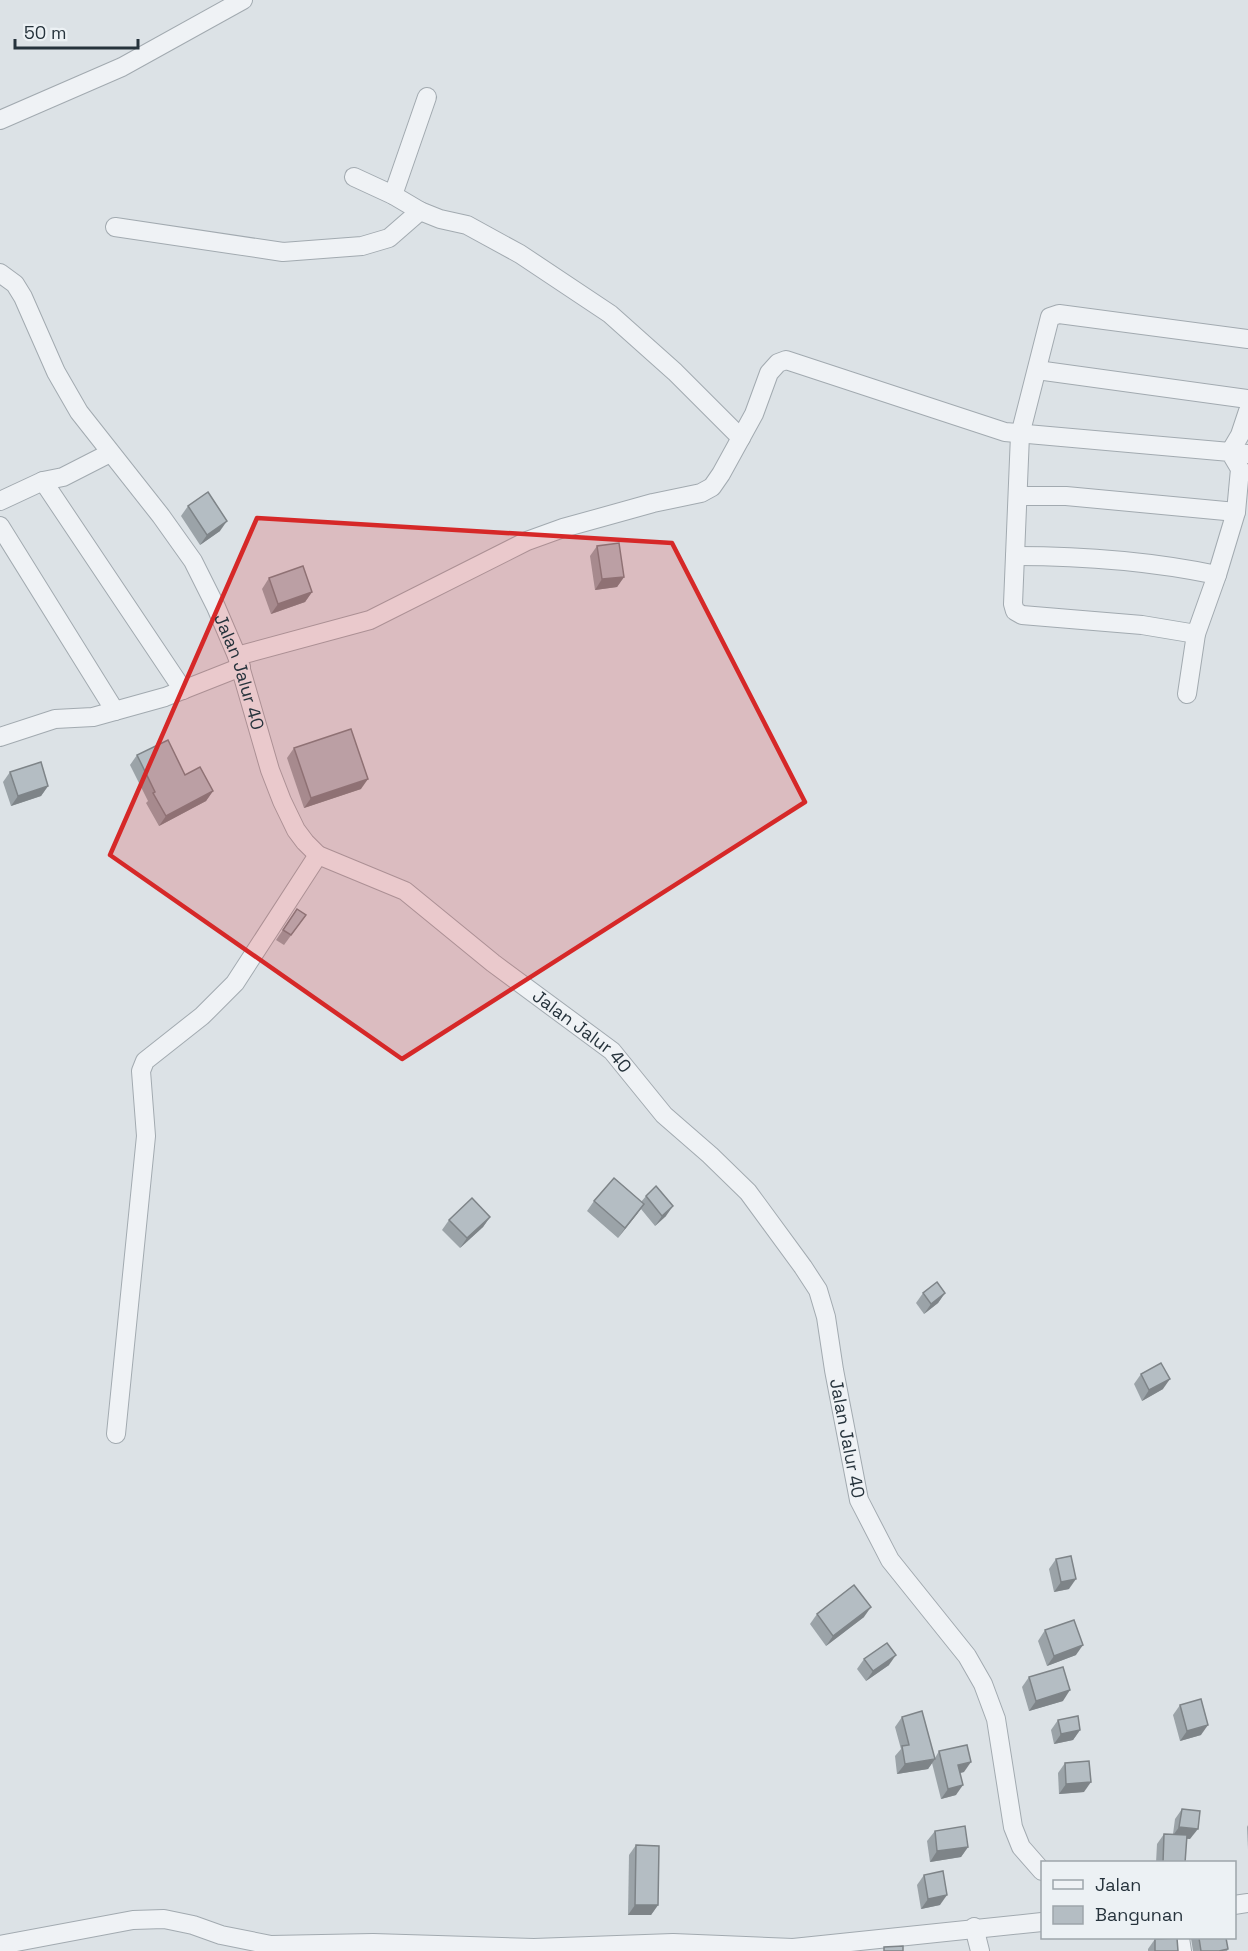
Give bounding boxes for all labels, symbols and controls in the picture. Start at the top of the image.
scale bar [15,12,138,50]
text: 50 m [24,21,66,44]
street label: Jalan Jalur 40 [209,610,270,732]
street label: Jalan Jalur 40 [528,984,637,1077]
street label: Jalan Jalur 40 [825,1377,870,1500]
legend [1041,1861,1236,1939]
text: Jalan [1095,1873,1141,1896]
text: Bangunan [1095,1903,1183,1926]

